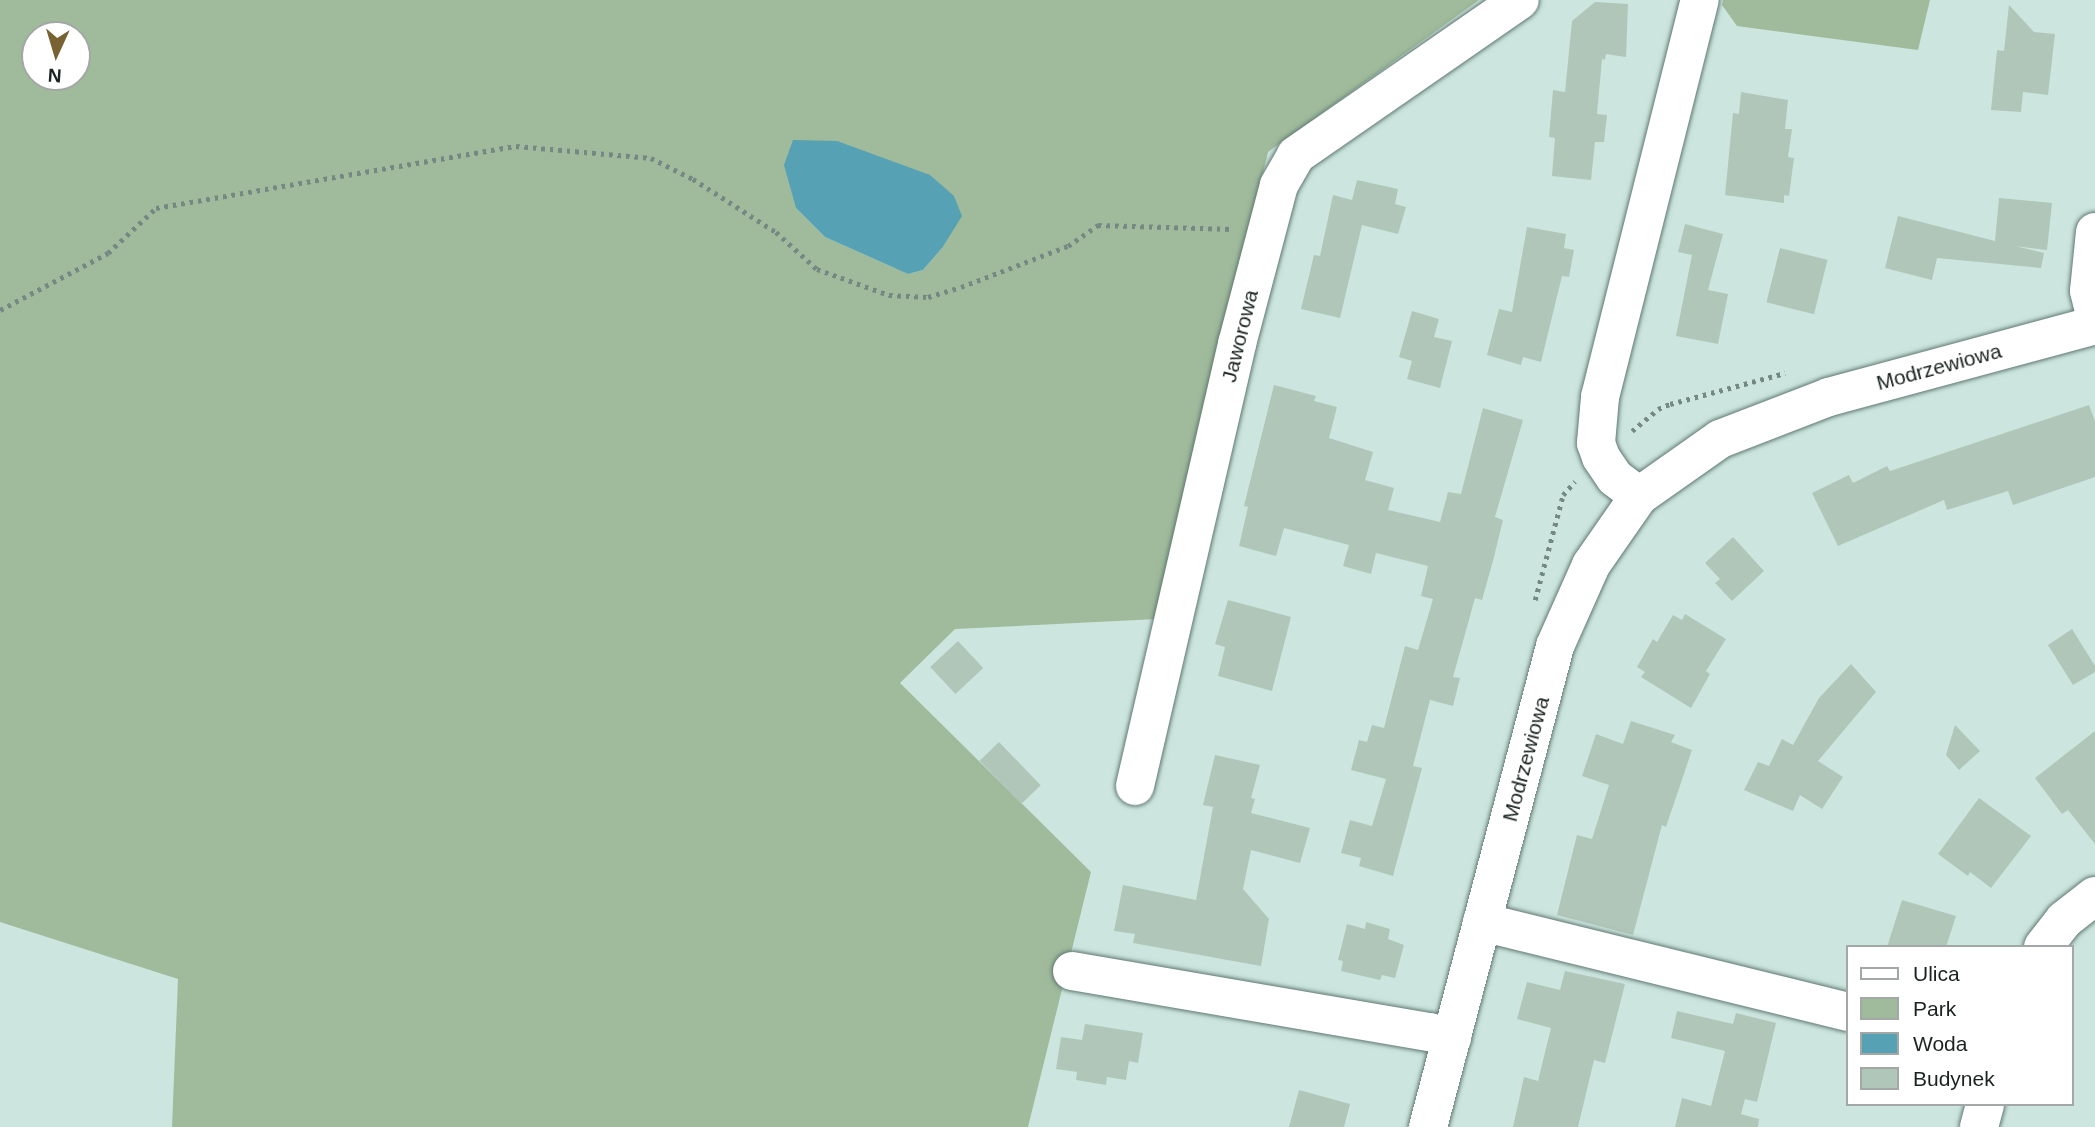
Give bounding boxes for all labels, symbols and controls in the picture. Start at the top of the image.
north arrow [21,21,91,91]
text: N [47,64,62,86]
street label: Jaworowa [1216,287,1264,385]
street label: Modrzewiowa [1874,338,2004,396]
street label: Modrzewiowa [1497,694,1555,824]
legend [1846,945,2074,1106]
text: Ulica [1913,962,1960,985]
text: Park [1913,997,1956,1020]
text: Woda [1913,1032,1967,1055]
text: Budynek [1913,1067,1995,1090]

